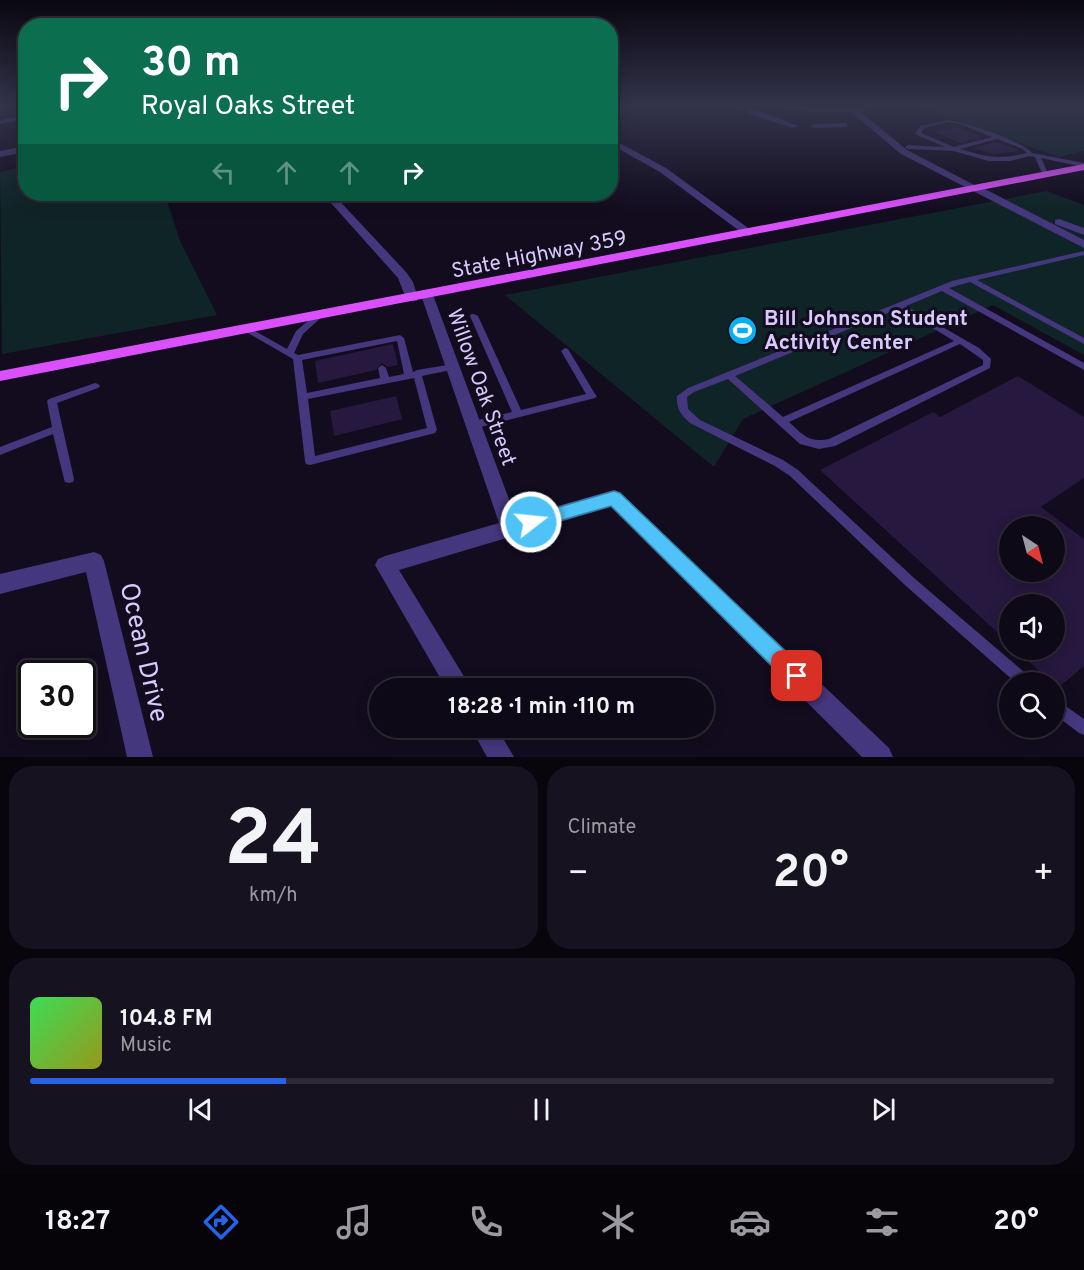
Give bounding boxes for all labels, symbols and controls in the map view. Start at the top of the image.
text: 30 m [141,38,240,91]
icon: right [42,42,120,120]
text: Royal Oaks Street [141,90,355,124]
icon: left [207,156,240,189]
icon: ahead [270,156,303,189]
icon: ahead [333,156,366,189]
icon: right [396,156,429,189]
street label: State Highway 359 [449,225,629,286]
street label: Willow Oak Street [440,305,522,470]
place label: Bill Johnson Student Activity Center [764,306,968,357]
sports icon: Bill Johnson Student Activity Center [727,314,759,346]
position arrow [499,490,563,554]
north arrow [999,516,1065,582]
map controls [999,516,1065,738]
street label: Ocean Drive [110,580,175,726]
button: sound [999,594,1065,660]
pin [771,650,822,701]
icon: arrive [780,659,813,692]
speed limit sign: 30 [18,660,96,738]
button: search [999,672,1065,738]
text: 18:28 · 1 min · 110 m [448,694,635,721]
text: 24 [224,794,322,893]
text: Climate [568,815,636,841]
text: 20° [773,846,849,903]
text: − [568,854,589,896]
text: + [1033,854,1054,896]
text: km/h [249,883,298,909]
text: 104.8 FM [120,1006,213,1033]
text: Music [120,1033,172,1059]
icon: previous [184,1093,217,1126]
icon: pause [525,1093,558,1126]
icon: next [867,1093,900,1126]
icon: directions [200,1201,242,1243]
icon: music [333,1201,375,1243]
icon: phone [465,1201,507,1243]
icon: climate [597,1201,639,1243]
icon: car [729,1201,771,1243]
icon: filters [861,1201,903,1243]
text: 18:27 [45,1205,110,1239]
text: 20° [993,1205,1039,1239]

